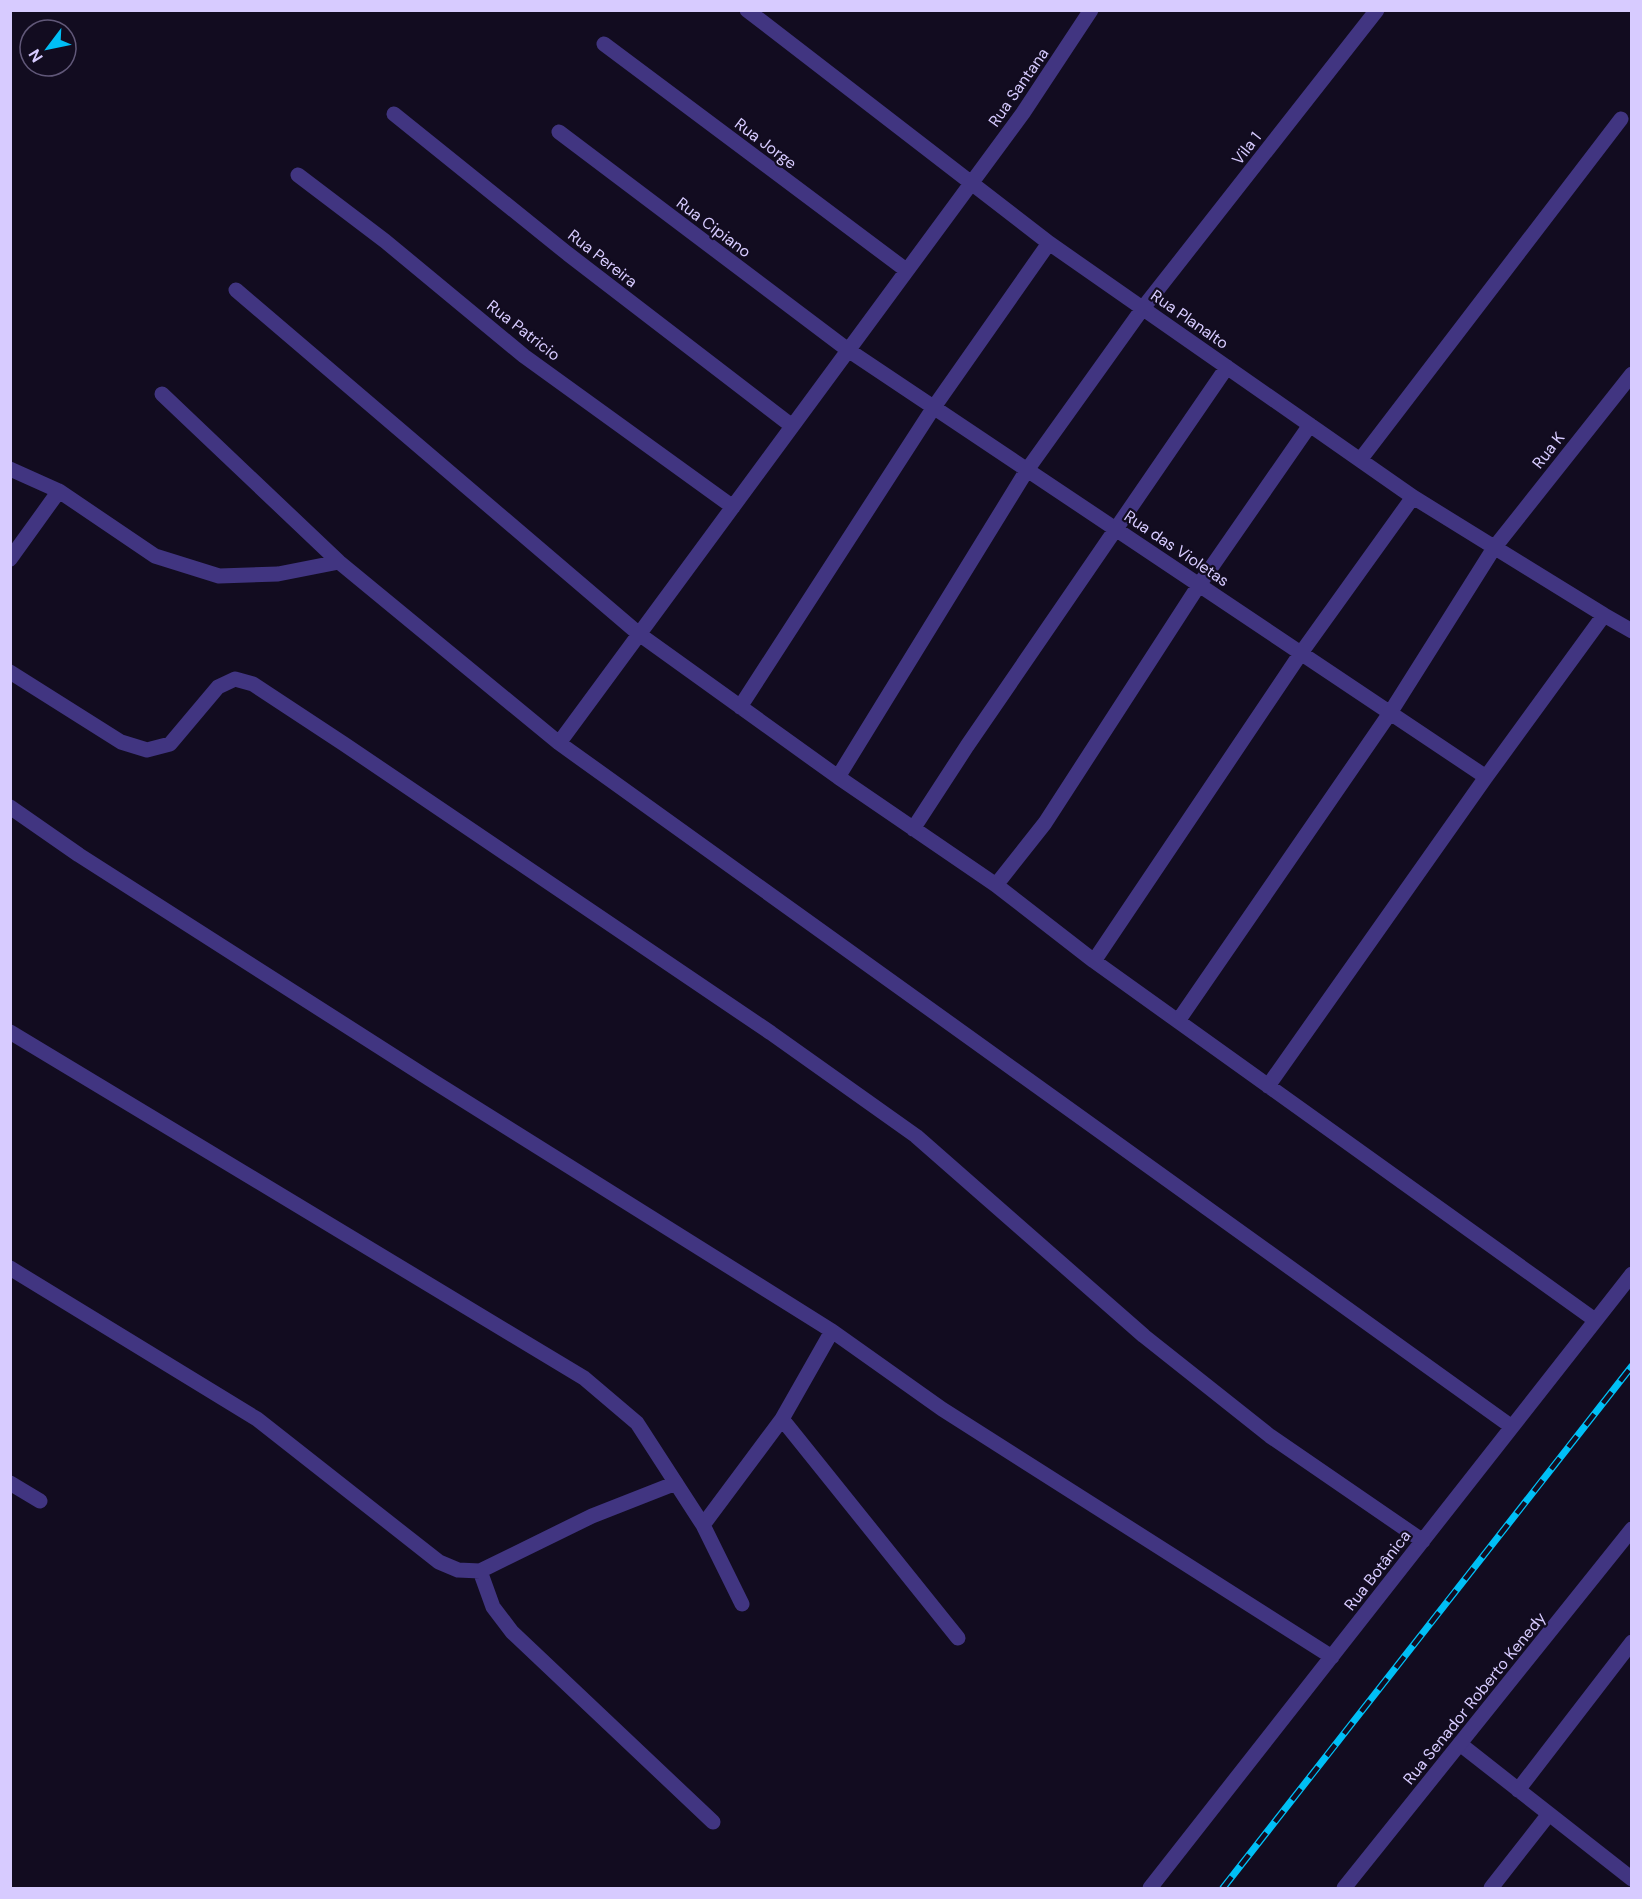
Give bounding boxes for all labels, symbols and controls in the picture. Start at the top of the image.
north arrow [18,18,78,78]
street label: Rua Santana [984,44,1053,131]
text: N [24,45,48,66]
street label: Rua Jorge [730,113,801,174]
street label: Vila 1 [1227,128,1266,169]
street label: Rua Cipiano [672,192,755,262]
street label: Rua Pereira [564,225,642,292]
street label: Rua Planalto [1147,285,1233,354]
street label: Rua Patricio [483,295,565,366]
street label: Rua K [1528,428,1569,473]
street label: Rua das Violetas [1120,506,1233,591]
street label: Rua Botânica [1339,1526,1415,1615]
street label: Rua Senador Roberto Kenedy [1398,1608,1551,1789]

